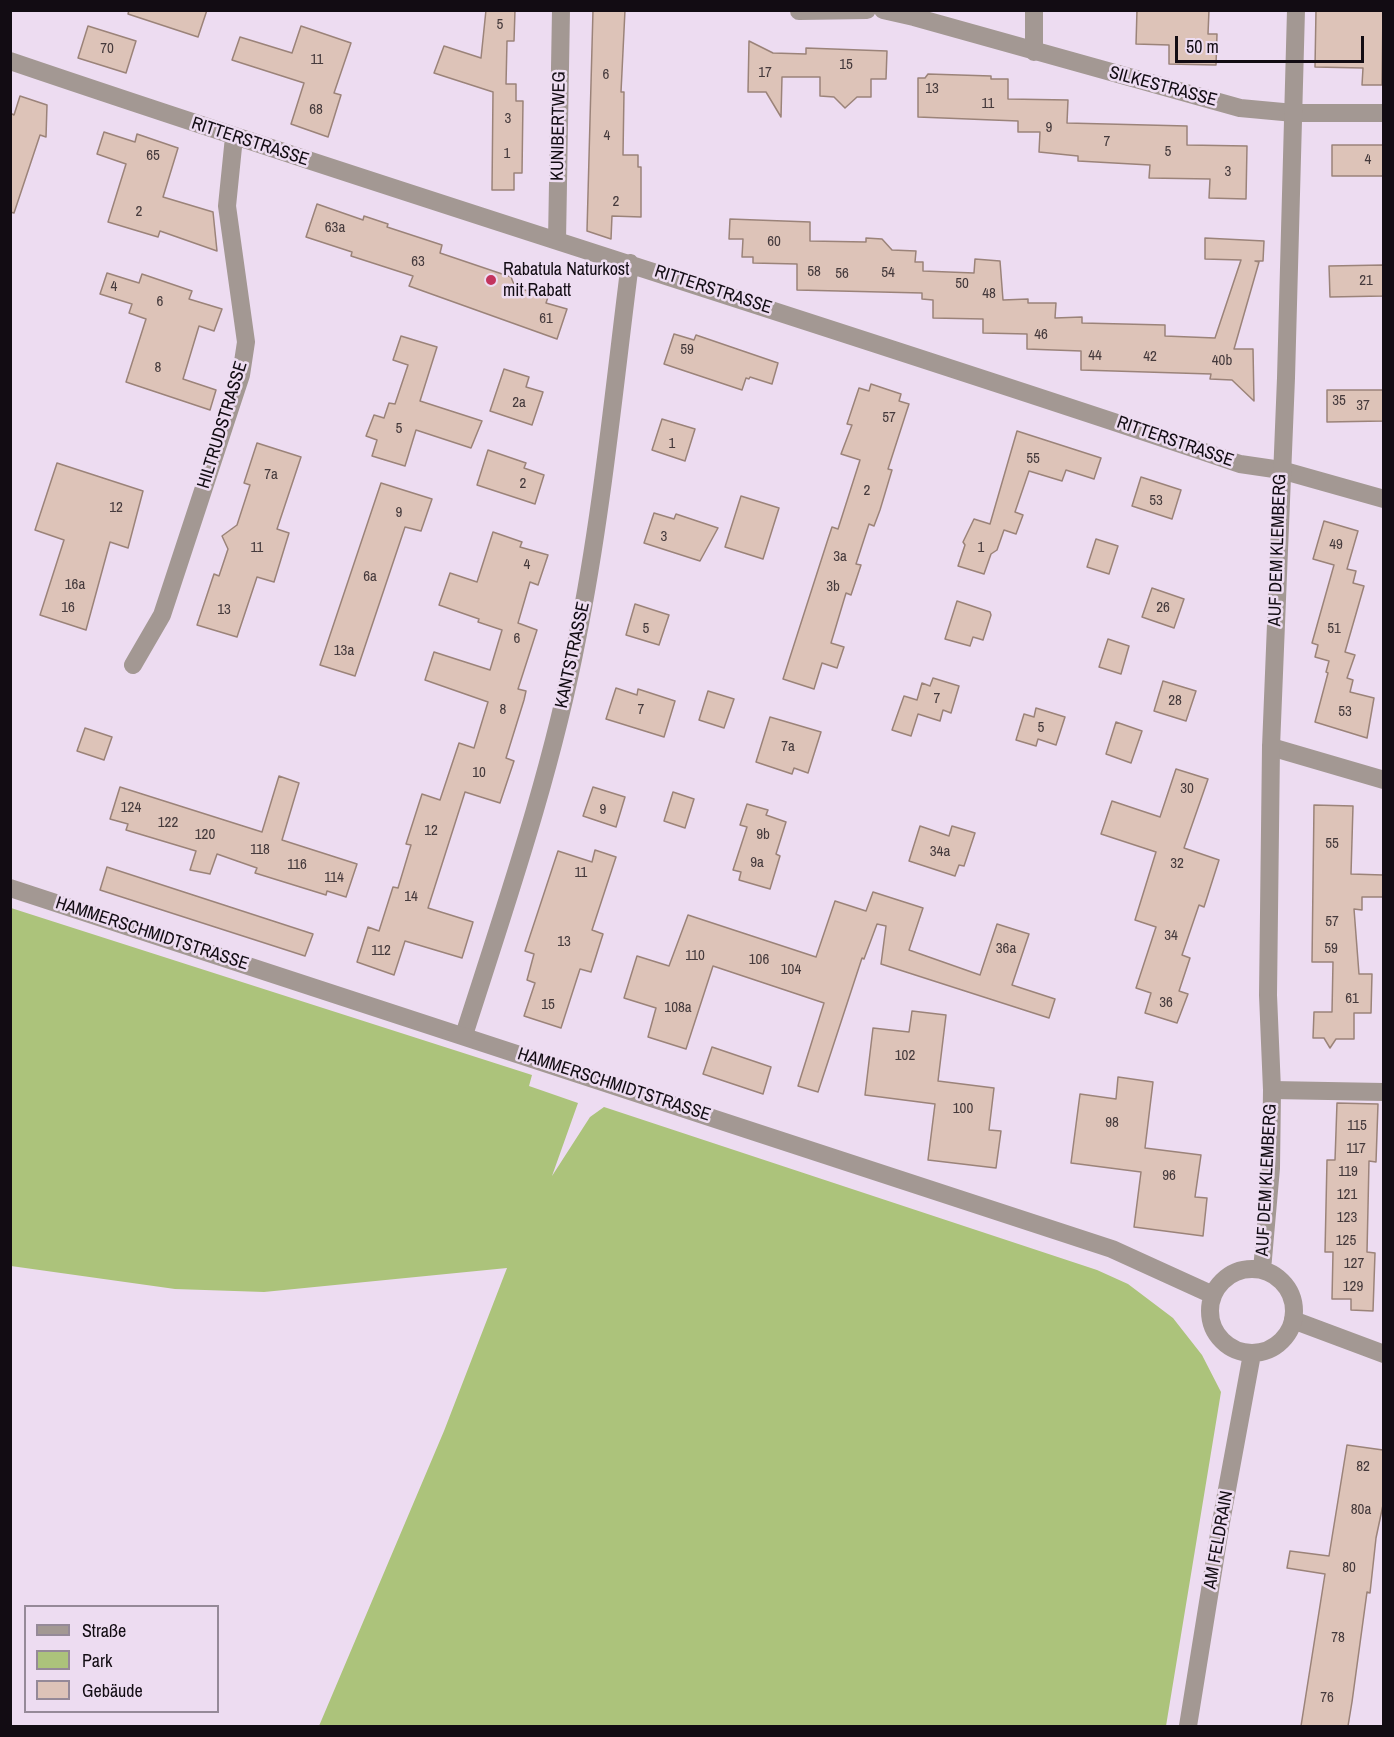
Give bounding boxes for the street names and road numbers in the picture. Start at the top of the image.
street label: SILKESTRASSE [1107,62,1219,112]
street label: KUNIBERTWEG [547,71,571,181]
street label: RITTERSTRASSE [189,113,311,171]
street label: RITTERSTRASSE [652,261,774,319]
street label: HILTRUDSTRASSE [193,359,253,491]
street label: RITTERSTRASSE [1114,412,1236,472]
street label: AUF DEM KLEMBERG [1265,473,1291,627]
street label: KANTSTRASSE [551,600,595,710]
street label: HAMMERSCHMIDTSTRASSE [53,893,251,975]
street label: HAMMERSCHMIDTSTRASSE [515,1044,713,1126]
street label: AUF DEM KLEMBERG [1252,1103,1282,1257]
street label: AM FELDRAIN [1200,1489,1238,1591]

